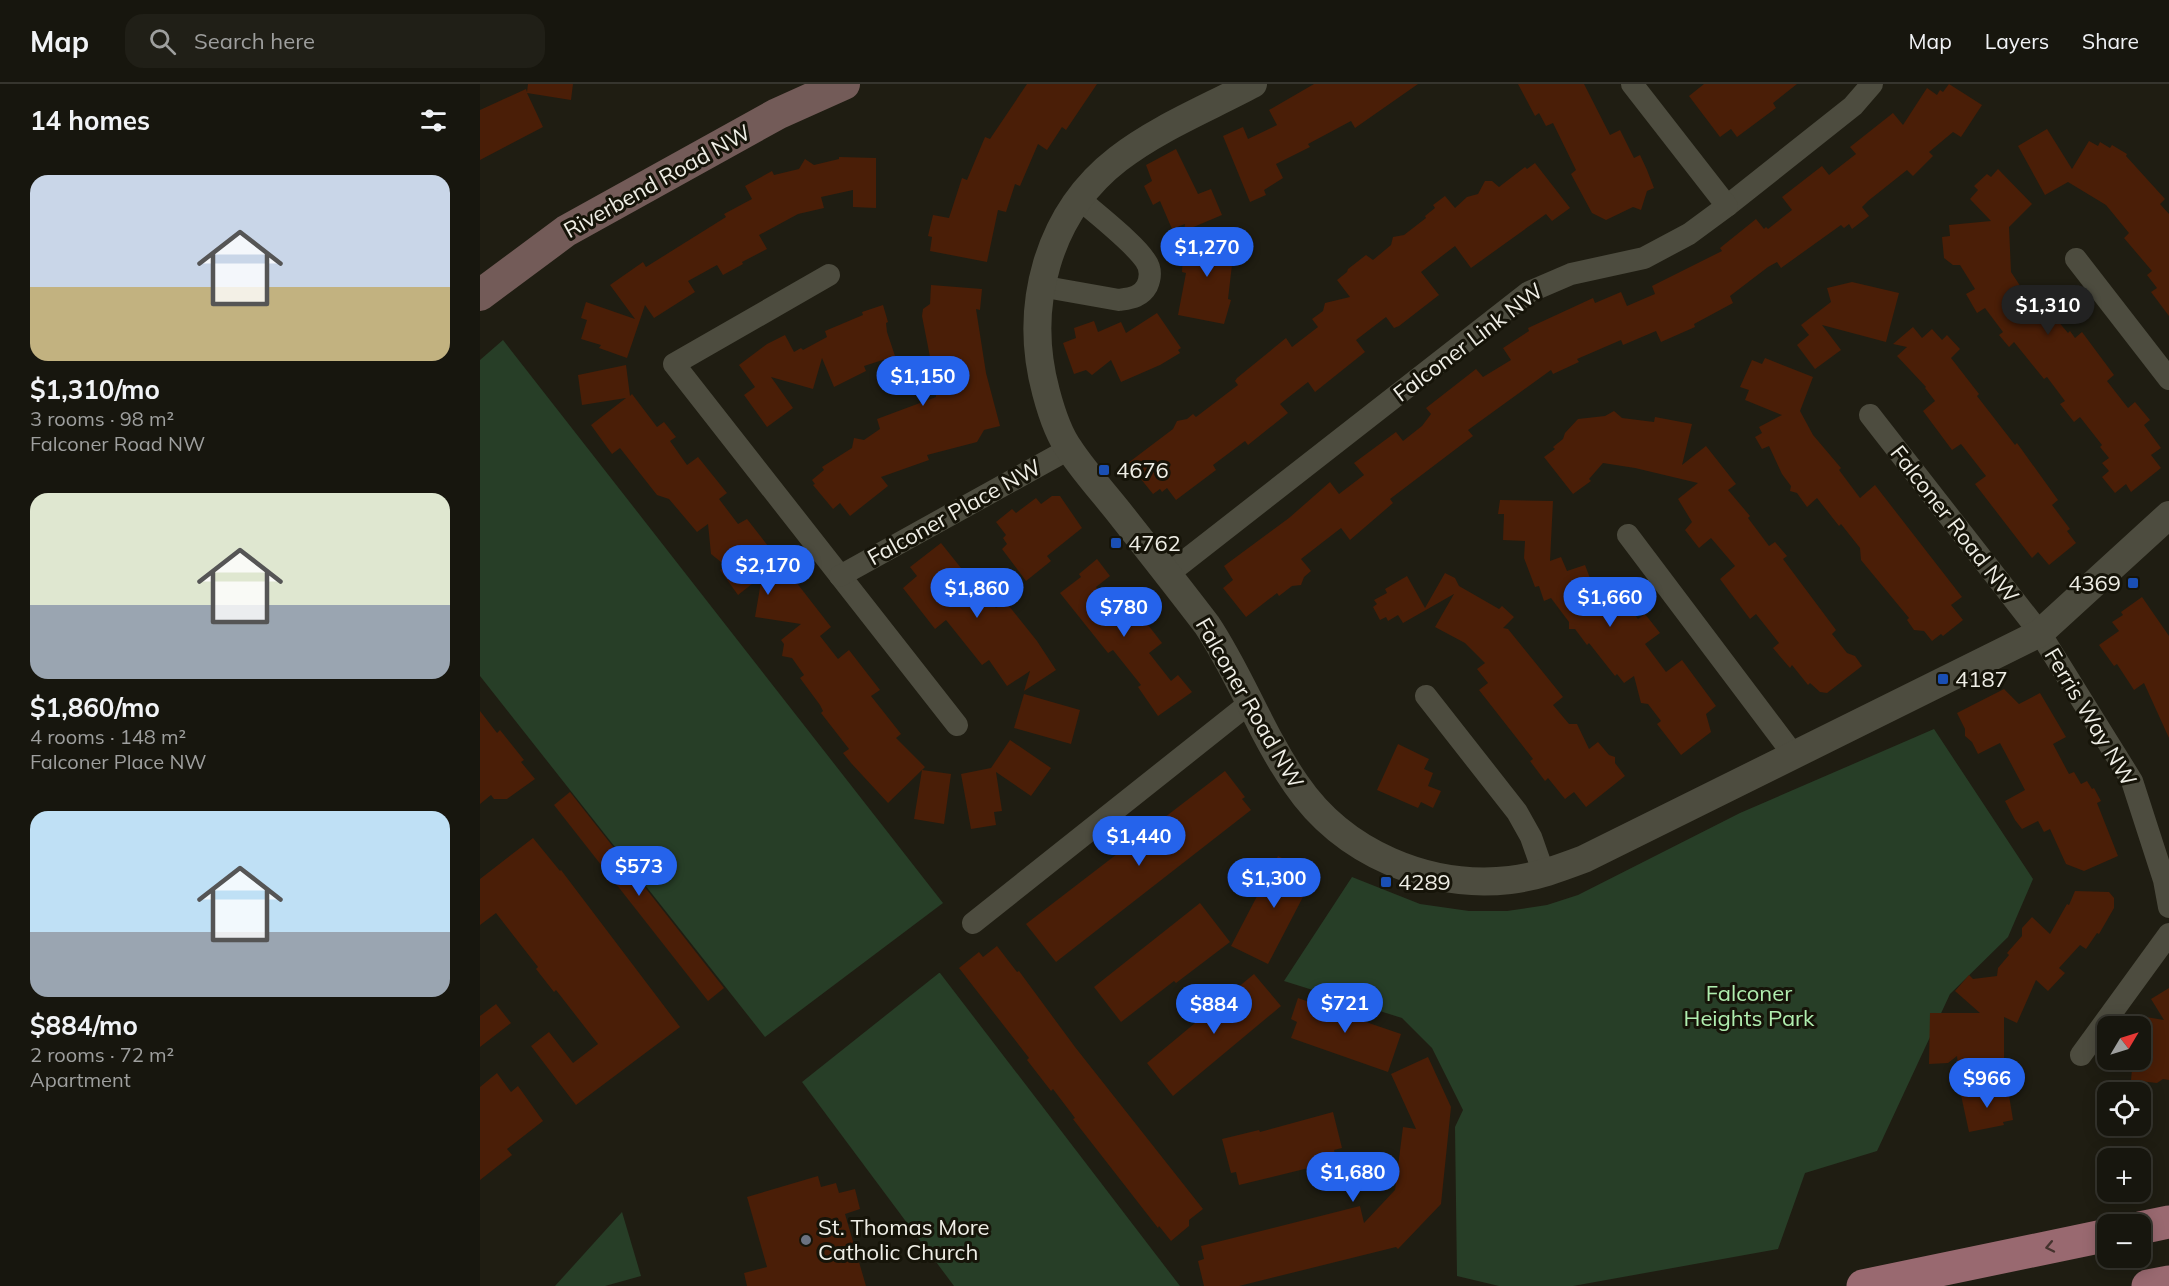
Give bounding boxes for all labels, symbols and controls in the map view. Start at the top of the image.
search box [125,14,545,68]
text: Map [30,24,89,59]
icon: search [146,25,179,58]
text: Search here [194,27,315,55]
text: Map [1909,28,1952,54]
text: Layers [1985,28,2049,54]
text: Share [2082,28,2139,54]
text: 14 homes [30,104,150,137]
icon: filters [417,104,450,137]
street label: Riverbend Road NW [559,118,755,244]
icon: home [186,214,294,322]
pin: $1,270 [1158,227,1256,278]
text: $1,270 [1175,234,1239,259]
street label: Falconer Link NW [1388,277,1548,407]
pin: $1,310 [1999,285,2097,336]
text: $1,310 [2016,292,2080,317]
pin: $1,150 [874,356,972,407]
text: $1,150 [891,363,955,388]
text: $1,310/mo [30,373,160,406]
text: 3 rooms · 98 m² [30,406,174,431]
text: Falconer Road NW [30,431,205,456]
street label: Falconer Road NW [1885,439,2025,609]
street label: Falconer Place NW [862,453,1046,571]
place label: 4676 [1116,456,1169,484]
marker: 4676 [1097,463,1111,477]
place label: 4762 [1128,529,1181,557]
icon: home [186,532,294,640]
marker: 4762 [1109,536,1123,550]
pin: $2,170 [719,545,817,596]
text: $2,170 [736,552,800,577]
pin: $1,860 [928,568,1026,619]
place label: 4369 [2068,569,2121,597]
text: $1,860 [945,575,1009,600]
marker: 4369 [2126,576,2140,590]
pin: $1,660 [1561,577,1659,628]
text: $1,660 [1578,584,1642,609]
pin: $780 [1088,587,1160,638]
text: $780 [1100,594,1148,619]
street label: Falconer Road NW [1190,613,1310,793]
street label: Ferris Way NW [2039,643,2143,791]
place label: 4187 [1955,665,2008,693]
marker: 4187 [1936,672,1950,686]
text: $1,860/mo [30,691,160,724]
text: 4 rooms · 148 m² [30,724,186,749]
text: Falconer Place NW [30,749,207,774]
pin: $1,440 [1090,816,1188,867]
text: $1,440 [1107,823,1171,848]
pin: $573 [603,846,675,897]
icon: home [186,850,294,958]
text: $573 [615,853,663,878]
pin: $1,300 [1225,858,1323,909]
text: $1,300 [1242,865,1306,890]
place label: 4289 [1398,868,1451,896]
marker: 4289 [1379,875,1393,889]
park label: Falconer Heights Park [1684,979,1815,1032]
pin: $721 [1309,983,1381,1034]
pin: $884 [1178,984,1250,1035]
text: $721 [1321,990,1369,1015]
text: $884 [1190,991,1238,1016]
text: $884/mo [30,1009,138,1042]
north arrow [2097,1016,2151,1070]
map controls [2097,1016,2151,1268]
text: 2 rooms · 72 m² [30,1042,174,1067]
pin: $966 [1951,1058,2023,1109]
text: $966 [1963,1065,2011,1090]
text: Apartment [30,1067,131,1092]
button: locate [2097,1082,2151,1136]
button: + [2097,1148,2151,1202]
pin: $1,680 [1304,1152,1402,1203]
text: $1,680 [1321,1159,1385,1184]
place label: St. Thomas More Catholic Church [818,1213,990,1266]
button: − [2097,1214,2151,1268]
marker: St. Thomas More Catholic Church [799,1233,813,1247]
one-way arrow [2046,1240,2056,1253]

